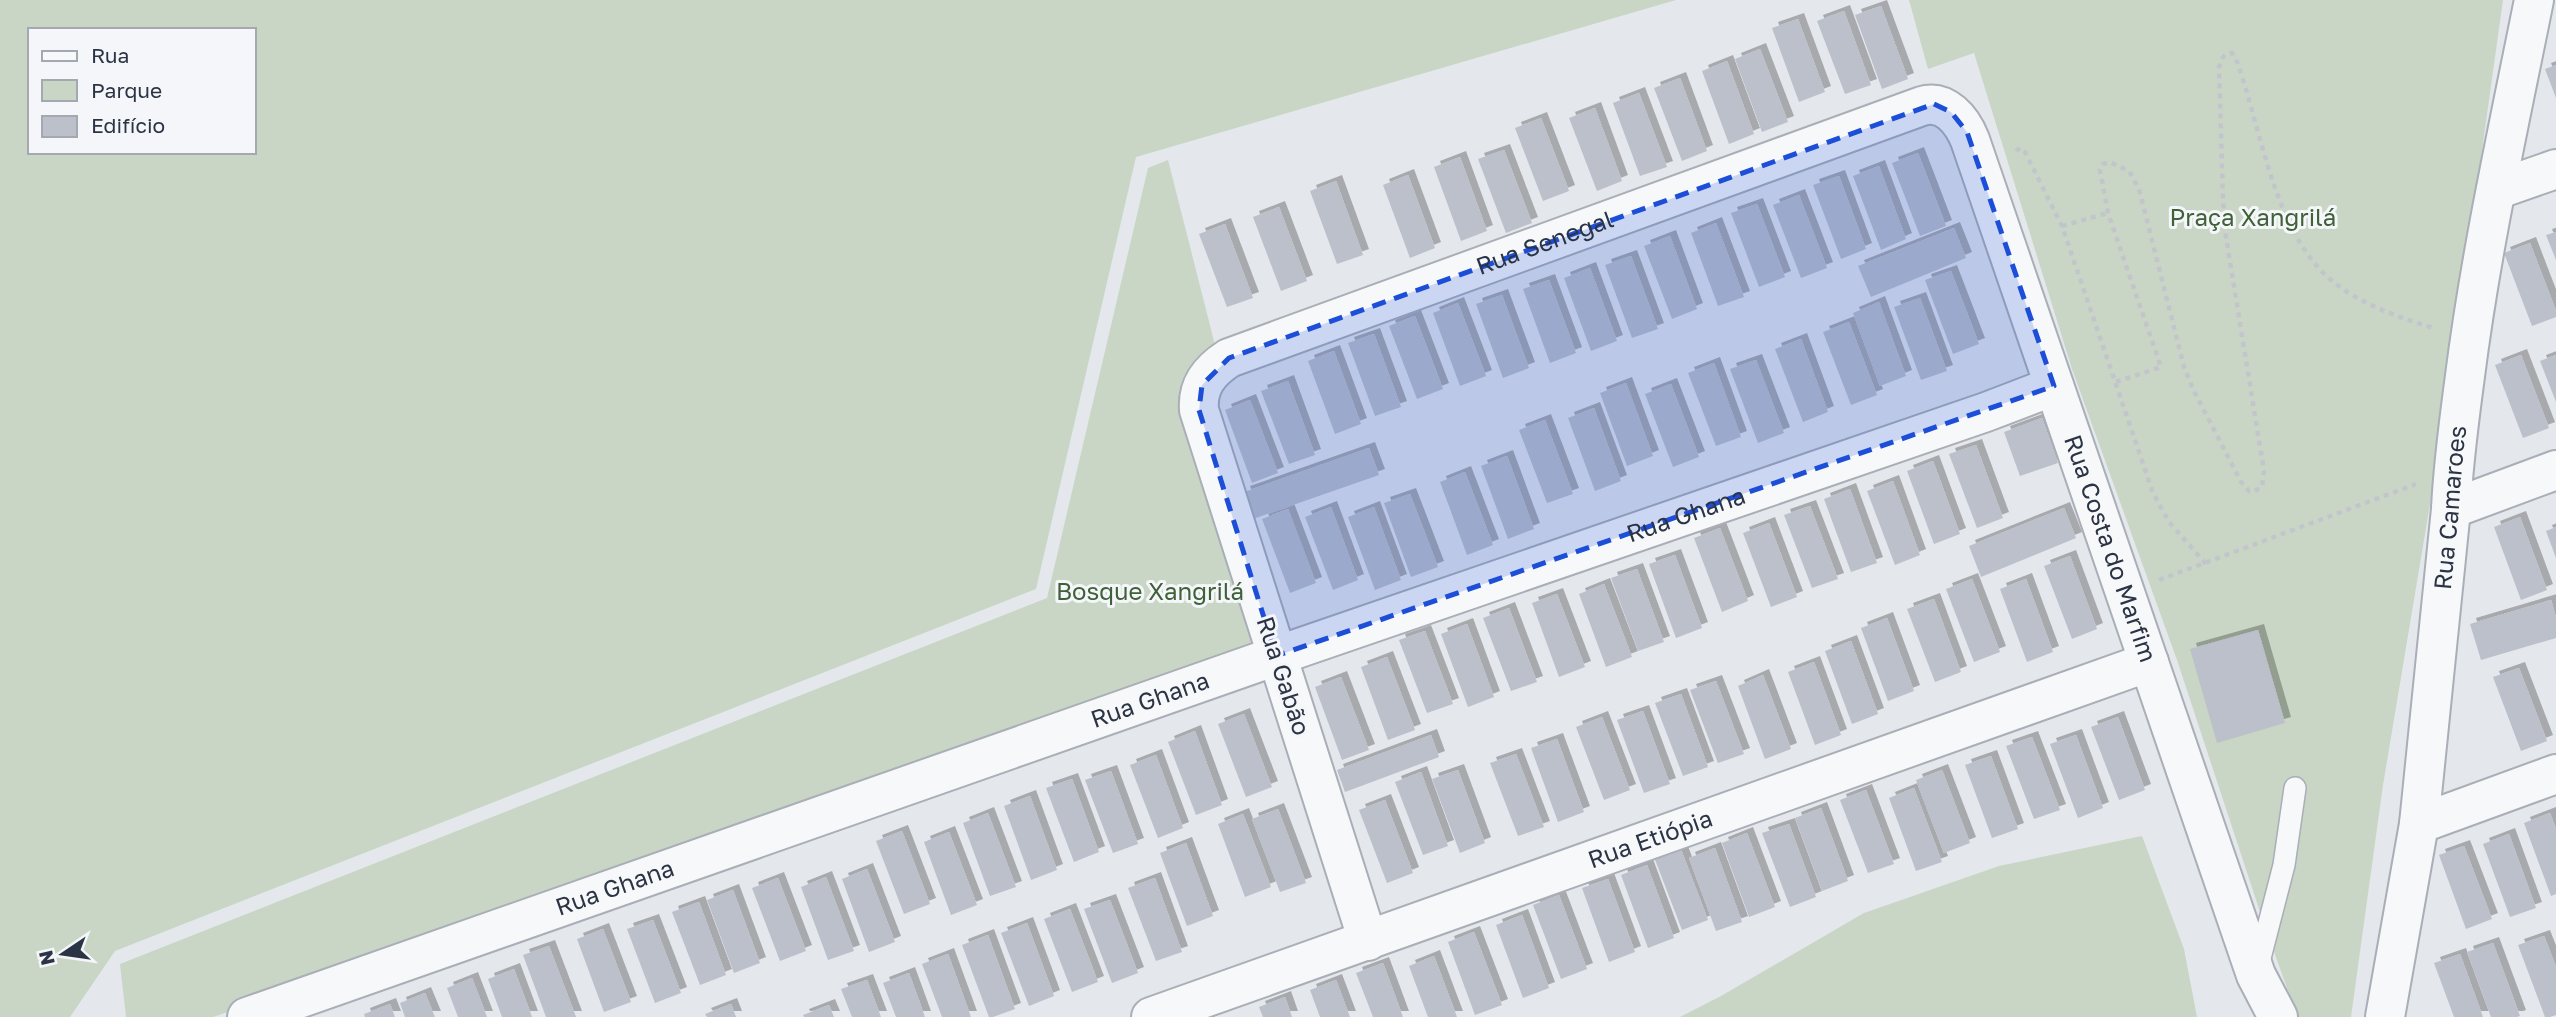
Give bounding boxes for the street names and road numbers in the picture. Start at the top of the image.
street label: Rua Senegal [1472,203,1617,280]
street label: Rua Camaroes [2427,424,2471,591]
street label: Rua Costa do Marfim [2059,431,2164,666]
street label: Rua Ghana [1622,480,1749,547]
street label: Rua Gabão [1252,613,1317,739]
street label: Rua Ghana [1086,665,1213,733]
street label: Rua Etiópia [1584,803,1716,873]
street label: Rua Ghana [551,852,678,921]

